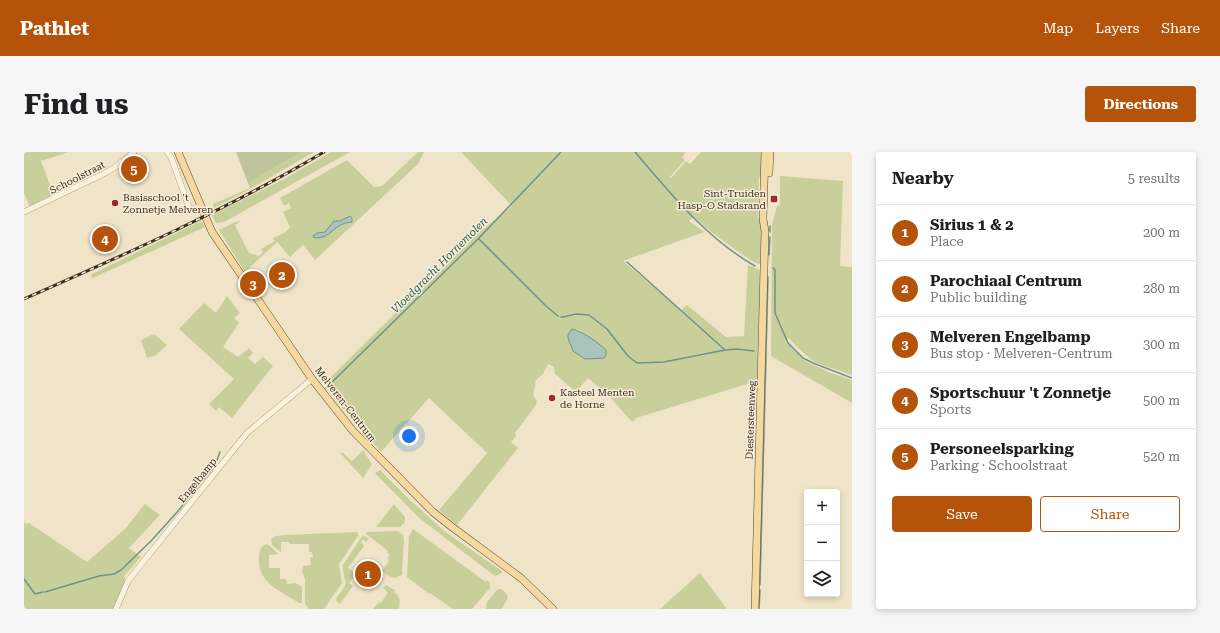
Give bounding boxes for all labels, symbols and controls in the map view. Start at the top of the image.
text: Pathlet [20,17,89,40]
text: Map [1043,20,1073,36]
text: Layers [1095,20,1139,36]
text: Share [1161,20,1200,36]
button: Directions [1085,86,1196,122]
text: Find us [24,88,128,121]
pin: 5 [121,154,147,184]
street label: Schoolstraat [48,159,107,196]
text: Nearby [892,168,954,188]
text: 5 results [1128,171,1180,186]
place label: Sint-Truiden Hasp-O Stadsrand [678,188,767,211]
place label: Basisschool 't Zonnetje Melveren [123,192,214,215]
marker: Sint-Truiden Hasp-O Stadsrand [769,194,779,204]
marker: Basisschool 't Zonnetje Melveren [110,198,120,208]
water label: Vloedgracht Hornemolen [389,214,490,316]
text: Sirius 1 & 2 [930,216,1014,234]
pin: 4 [92,224,118,254]
text: 1 [901,225,909,240]
text: 200 m [1143,225,1180,240]
text: Place [930,234,964,249]
pin: 2 [269,260,295,290]
pin: 3 [240,269,266,299]
text: Parochiaal Centrum [930,272,1082,290]
text: 2 [901,281,909,296]
text: 280 m [1143,281,1180,296]
text: Public building [930,290,1027,305]
text: Melveren Engelbamp [930,328,1091,346]
text: 3 [901,337,909,352]
text: 300 m [1143,337,1180,352]
text: Bus stop · Melveren-Centrum [930,346,1113,361]
street label: Melveren-Centrum [313,365,378,444]
street label: Diestersteenweg [744,380,757,460]
text: Sportschuur 't Zonnetje [930,384,1111,402]
place label: Kasteel Menten de Horne [560,387,635,410]
marker: Kasteel Menten de Horne [547,393,557,403]
text: 4 [901,393,909,408]
text: 500 m [1143,393,1180,408]
text: Sports [930,402,971,417]
your location [399,426,419,446]
text: Personeelsparking [930,440,1074,458]
text: 5 [901,449,909,464]
text: 520 m [1143,449,1180,464]
street label: Engelbamp [176,455,219,505]
text: Parking · Schoolstraat [930,458,1067,473]
map controls [804,489,840,597]
button: + [804,489,840,525]
button: Save [892,496,1032,532]
button: Share [1040,496,1180,532]
button: − [804,525,840,561]
pin: 1 [355,559,381,589]
button: layers [804,561,840,597]

